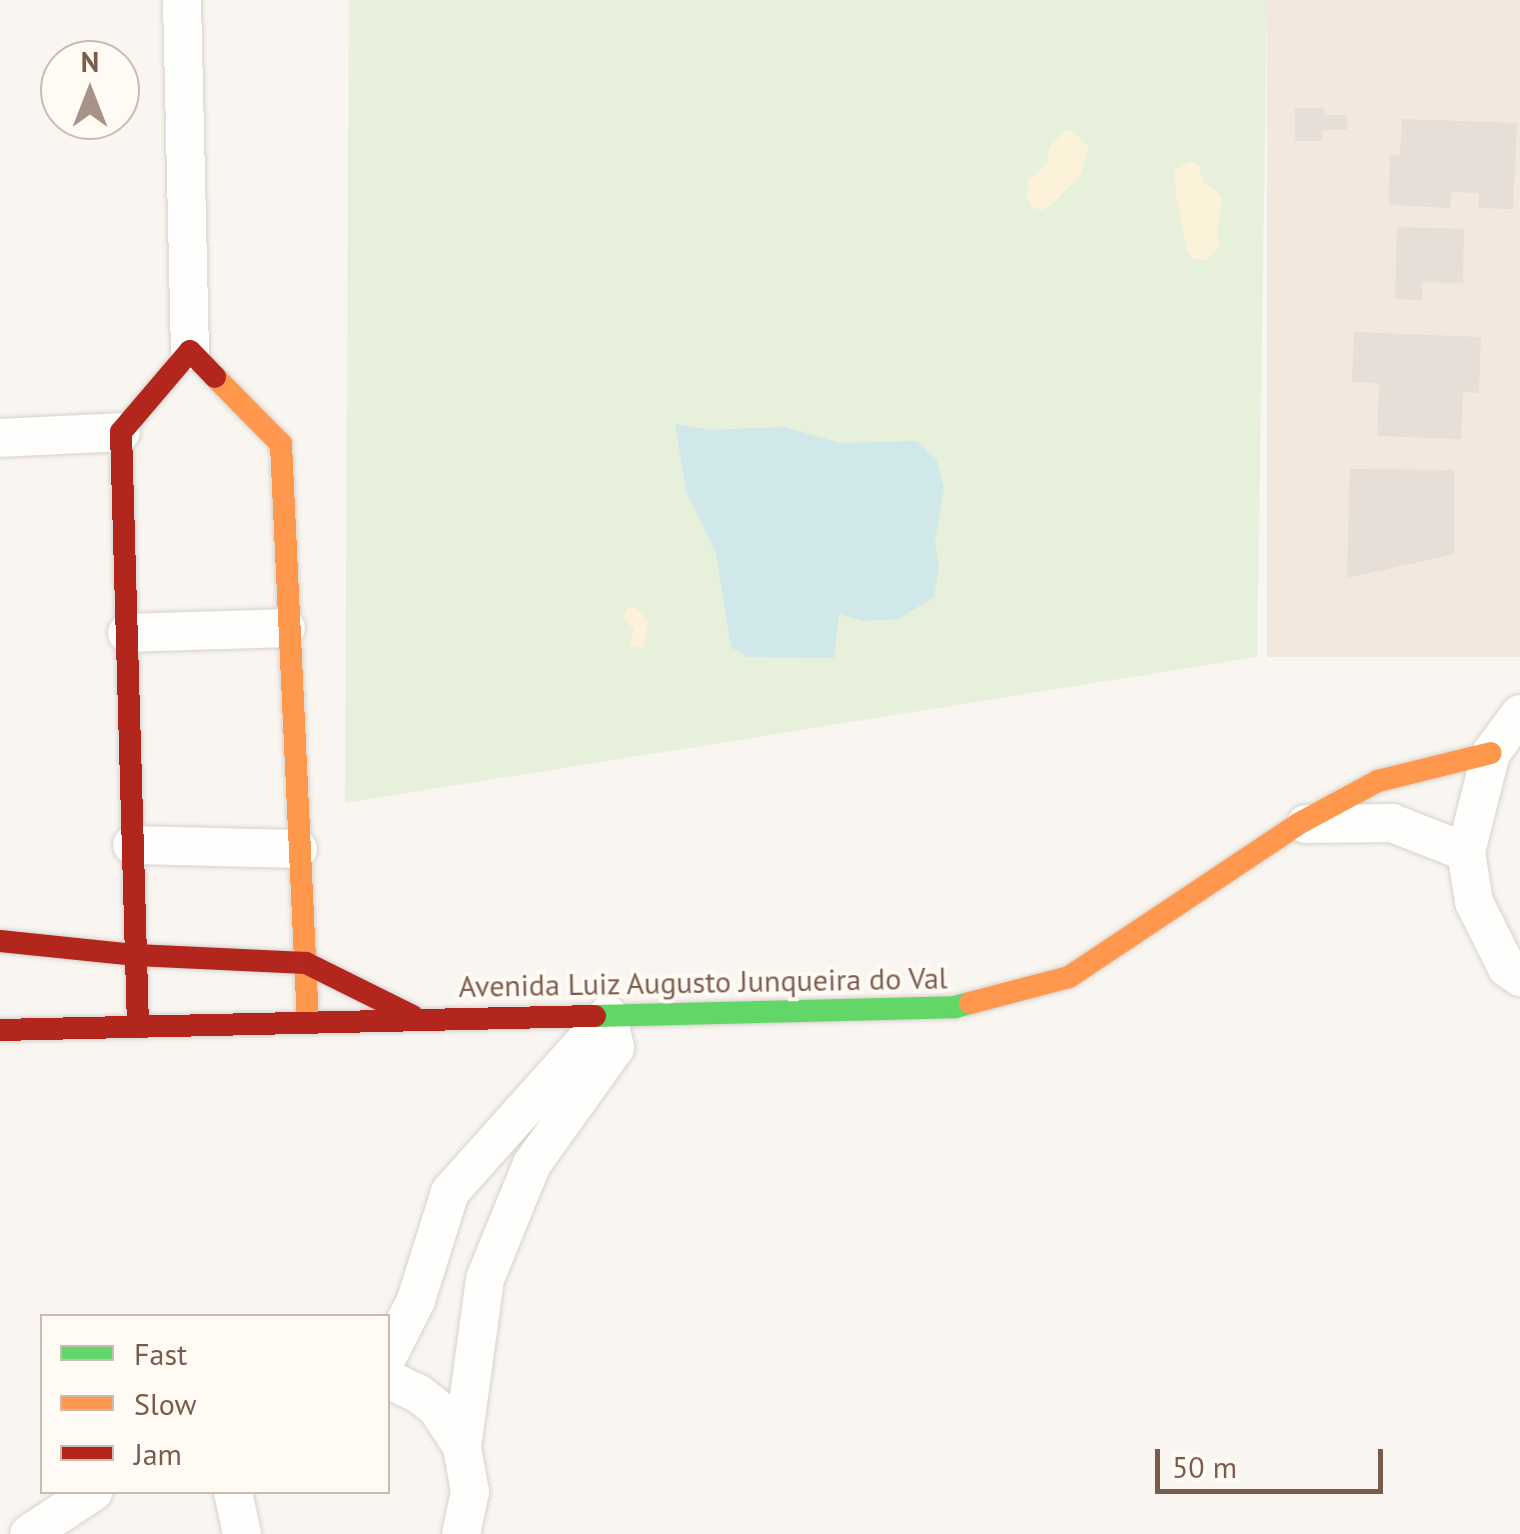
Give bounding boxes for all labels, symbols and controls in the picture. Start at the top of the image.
north arrow [40,40,140,140]
text: N [81,43,99,80]
street label: Avenida Luiz Augusto Junqueira do Val [457,960,949,1004]
legend [40,1314,390,1494]
text: Fast [134,1334,187,1373]
text: Slow [134,1384,197,1423]
scale bar [1160,1429,1388,1491]
text: Jam [134,1434,182,1473]
text: 50 m [1172,1447,1237,1486]

